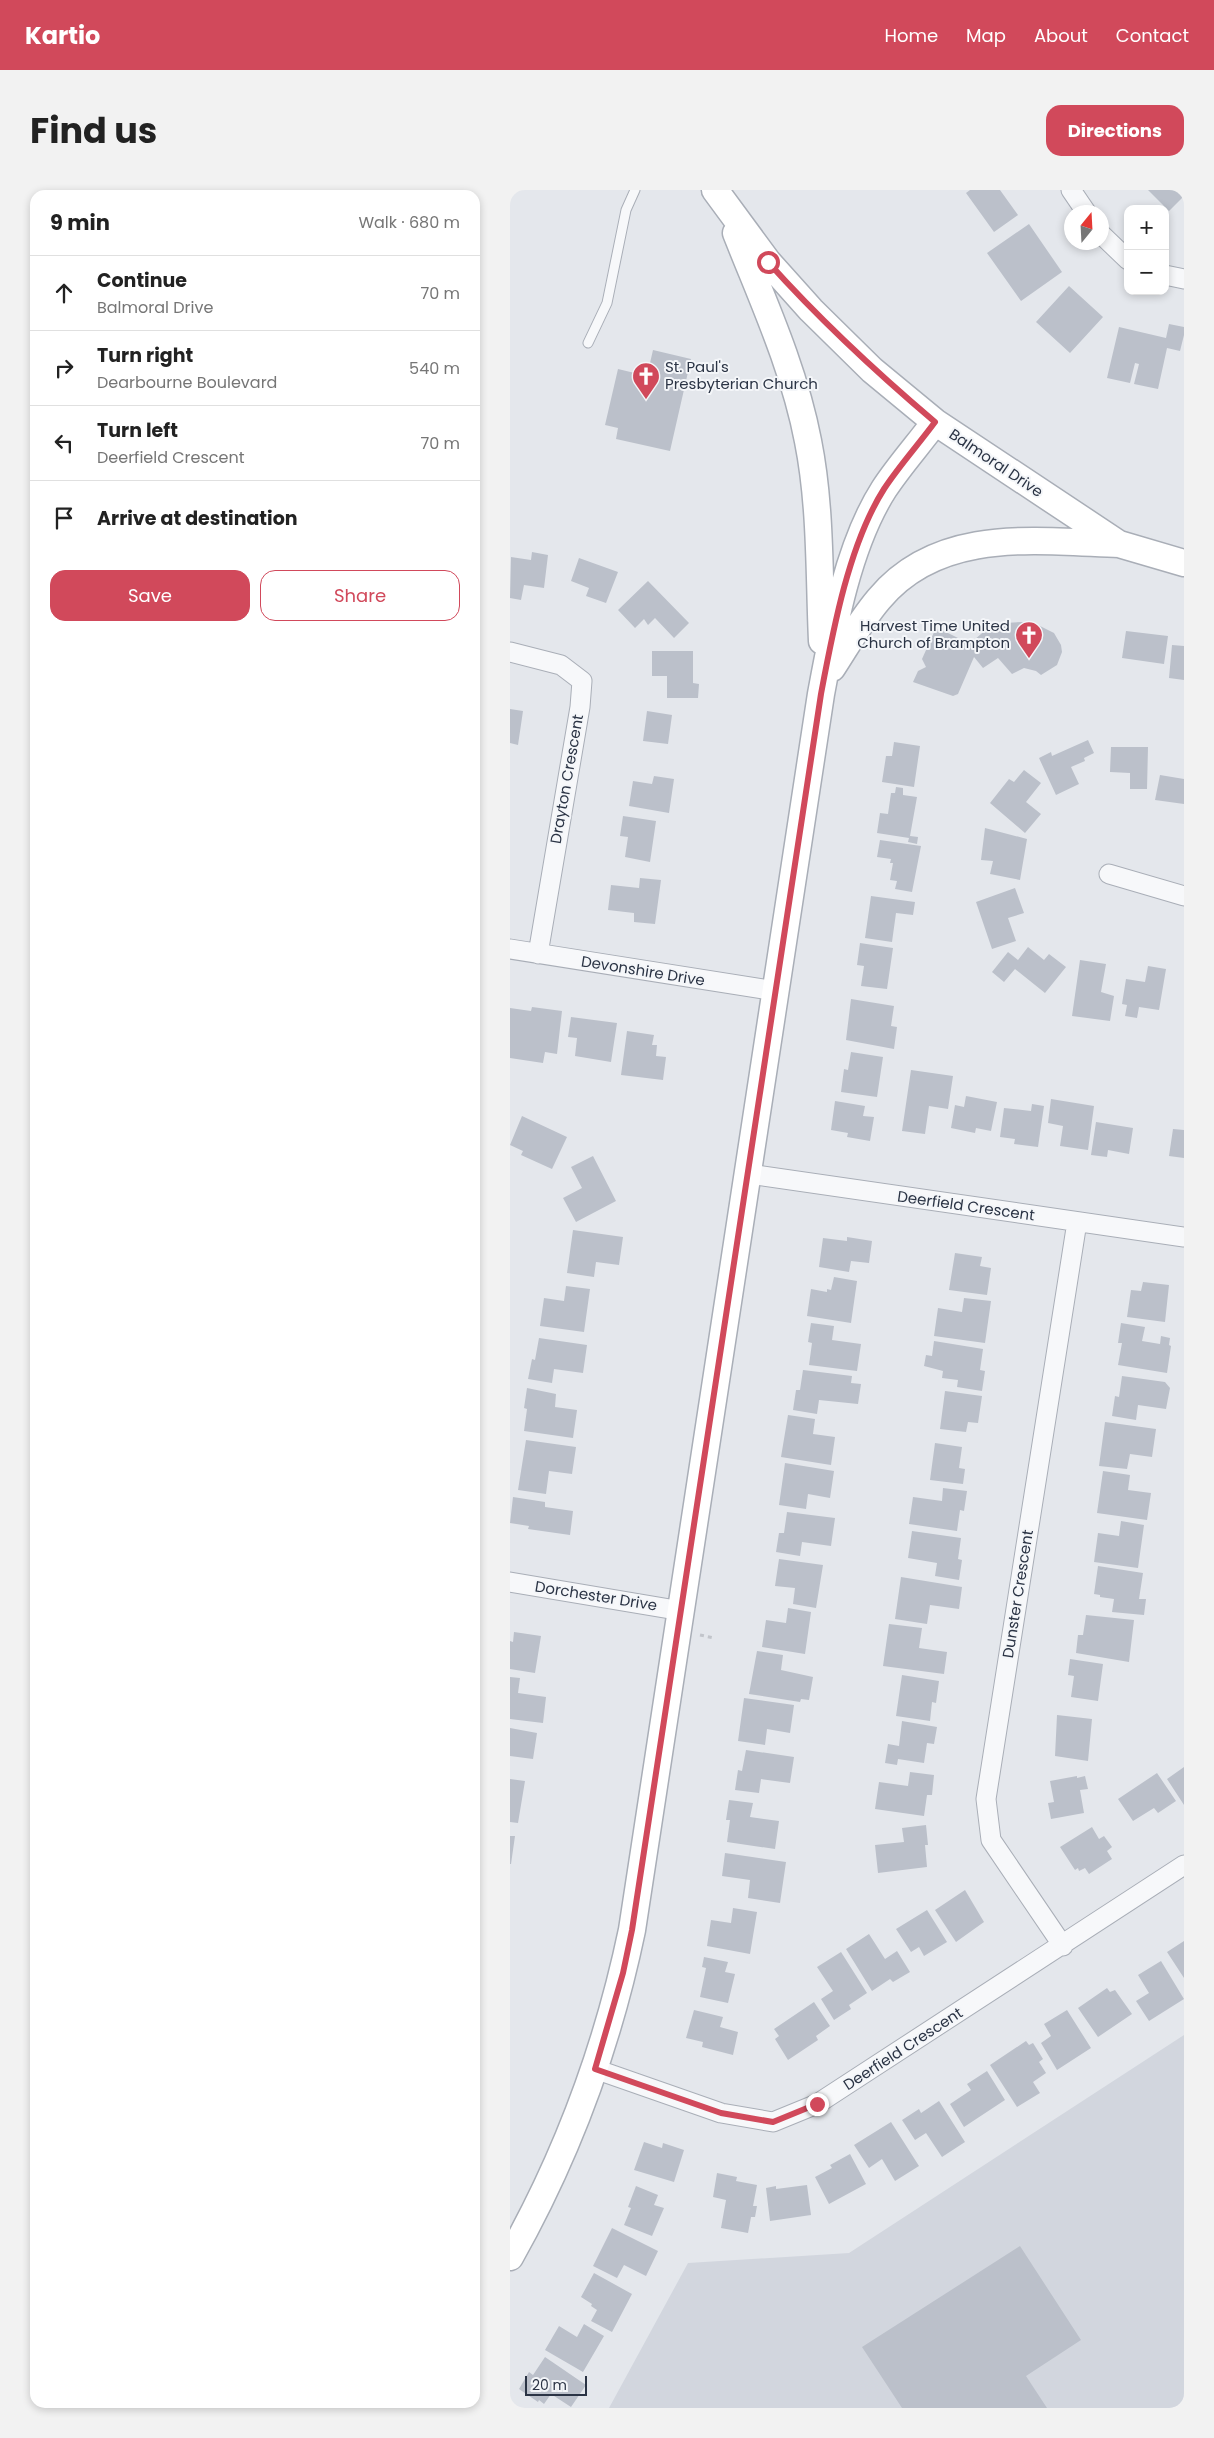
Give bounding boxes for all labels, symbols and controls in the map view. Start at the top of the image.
text: Kartio [25,19,100,52]
text: Home [884,23,938,48]
text: Map [966,23,1006,48]
text: About [1034,23,1088,48]
text: Contact [1116,23,1189,48]
button: Directions [1046,105,1184,156]
text: Find us [30,106,157,155]
north arrow [1064,205,1109,250]
map controls [1124,205,1169,295]
button: + [1124,205,1169,250]
text: 9 min [50,208,110,237]
text: Walk · 680 m [358,211,460,234]
button: − [1124,250,1169,295]
route start [757,251,780,274]
text: Continue [97,267,187,294]
icon: ahead [50,279,78,307]
text: 70 m [420,282,460,305]
text: Balmoral Drive [97,296,213,319]
text: Turn right [97,342,193,369]
icon: right [50,354,78,382]
place label: St. Paul's Presbyterian Church [665,356,818,394]
text: 540 m [409,357,460,380]
church icon: St. Paul's Presbyterian Church [631,361,661,400]
text: Dearbourne Boulevard [97,371,277,394]
text: Turn left [97,417,178,444]
street label: Balmoral Drive [945,423,1047,502]
icon: left [50,429,78,457]
text: 70 m [420,432,460,455]
text: Deerfield Crescent [97,446,245,469]
icon: arrive [50,504,78,532]
text: Arrive at destination [97,505,298,532]
button: Save [50,570,250,621]
button: Share [260,570,460,621]
place label: Harvest Time United Church of Brampton [857,615,1010,653]
church icon: Harvest Time United Church of Brampton [1014,620,1044,659]
street label: Drayton Crescent [545,712,588,845]
street label: Devonshire Drive [580,950,707,991]
street label: Deerfield Crescent [896,1185,1036,1226]
street label: Dunster Crescent [997,1528,1038,1660]
street label: Dorchester Drive [533,1575,659,1616]
street label: Deerfield Crescent [839,2002,966,2095]
route end [806,2093,829,2116]
scale bar [525,2373,588,2396]
text: 20 m [532,2375,567,2395]

